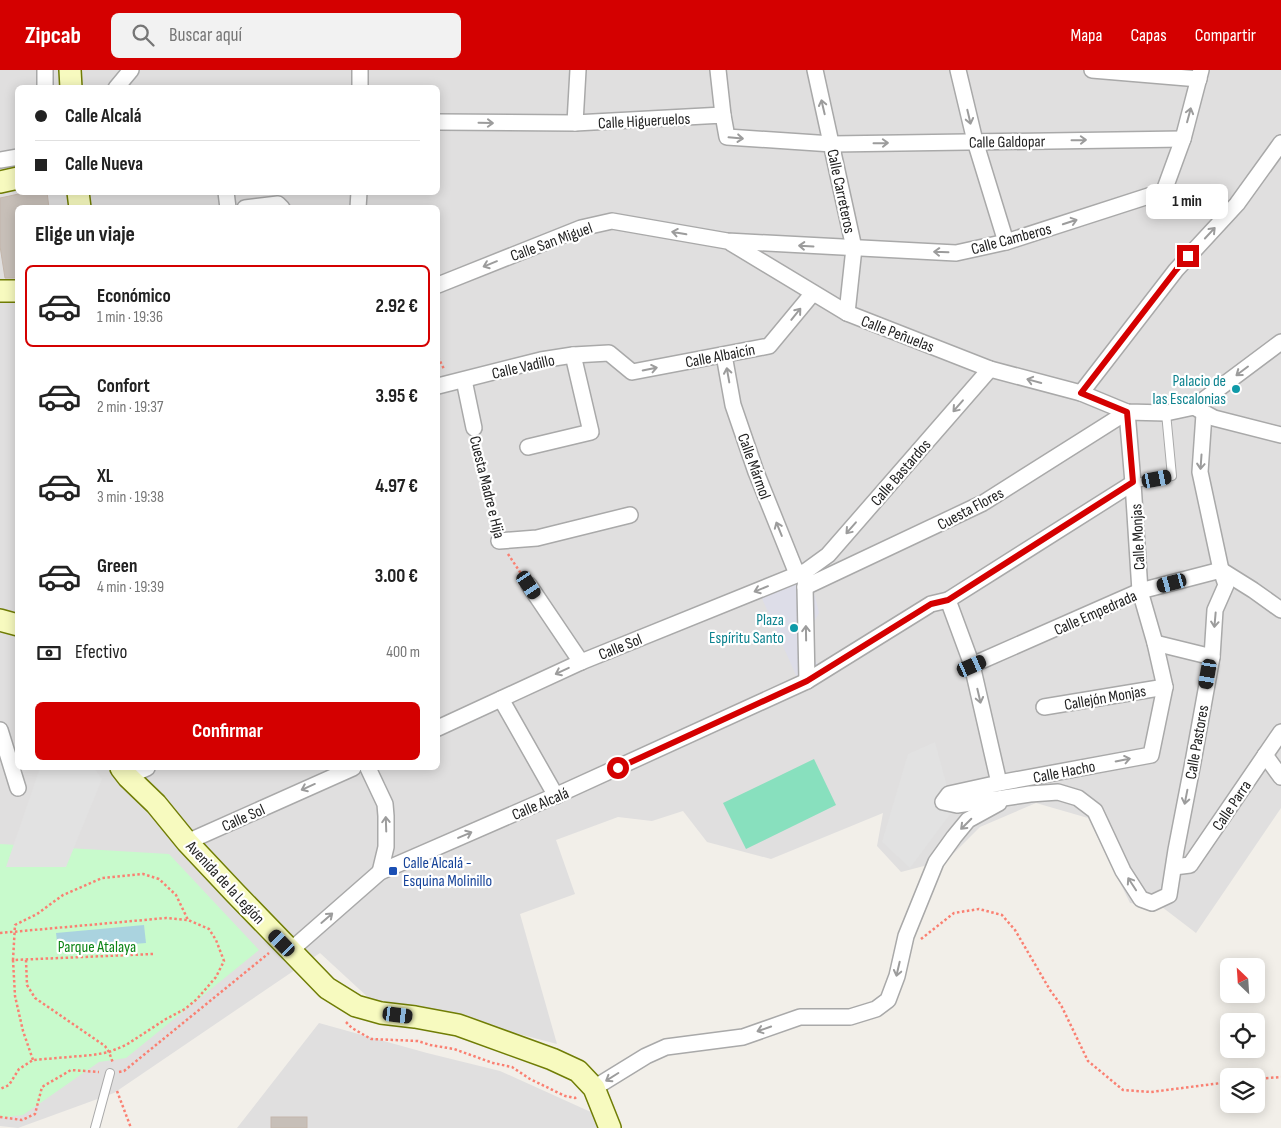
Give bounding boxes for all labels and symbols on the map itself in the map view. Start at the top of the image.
one-way arrow [818,100,827,116]
one-way arrow [1185,107,1194,123]
one-way arrow [965,109,974,125]
street label: Calle Higueruelos [598,110,691,133]
one-way arrow [478,118,494,127]
street label: Calle Galdopar [969,132,1046,153]
one-way arrow [727,133,743,143]
one-way arrow [1070,135,1086,145]
one-way arrow [872,138,889,148]
street label: Calle Carreteros [822,148,859,235]
callout: 1 min [1147,184,1229,218]
one-way arrow [1061,216,1077,226]
street label: Calle San Miguel [508,219,595,266]
street label: Calle Camberos [969,220,1054,259]
one-way arrow [1204,226,1216,239]
one-way arrow [671,228,687,238]
one-way arrow [798,241,814,250]
route end [1177,245,1199,267]
one-way arrow [934,247,950,257]
one-way arrow [483,260,498,269]
one-way arrow [790,308,801,321]
street label: Calle Peñuelas [858,312,937,357]
street label: Calle Albaicín [684,340,757,373]
street label: Calle Vadillo [490,351,557,384]
one-way arrow [642,363,658,373]
one-way arrow [1235,366,1249,376]
one-way arrow [722,368,732,384]
place label: Palacio de las Escalonias [1153,372,1226,409]
one-way arrow [1027,376,1043,385]
marker: Palacio de las Escalonias [1230,383,1242,395]
one-way arrow [953,399,964,412]
street label: Calle Mármol [733,431,774,502]
street label: Cuesta Madre e Hija [465,434,508,541]
street label: Calle Bastardos [867,436,935,510]
one-way arrow [1196,454,1205,470]
car [1140,469,1173,489]
street label: Cuesta Flores [934,484,1007,535]
street label: Calle Monjas [1127,503,1150,571]
one-way arrow [774,522,783,537]
one-way arrow [845,522,857,535]
car [514,568,543,602]
car [1155,572,1188,594]
one-way arrow [754,585,769,594]
street label: Calle Empedrada [1051,587,1140,640]
place label: Plaza Espíritu Santo [709,611,784,648]
one-way arrow [1210,612,1219,628]
marker: Plaza Espíritu Santo [788,622,800,634]
one-way arrow [801,625,811,641]
street label: Calle Sol [596,630,645,665]
car [955,653,988,679]
car [1198,658,1217,690]
one-way arrow [555,666,570,676]
street label: Callejón Monjas [1063,682,1148,715]
one-way arrow [975,688,984,704]
street label: Calle Pastores [1182,703,1213,781]
one-way arrow [1114,755,1130,764]
route start [607,757,629,779]
street label: Calle Hacho [1032,757,1097,788]
street label: Calle Parra [1209,777,1256,835]
one-way arrow [301,783,316,793]
street label: Calle Alcalá [509,784,572,825]
one-way arrow [1181,789,1190,805]
street label: Calle Sol [219,801,268,836]
one-way arrow [382,816,391,832]
one-way arrow [959,818,972,830]
one-way arrow [457,830,472,840]
street label: Avenida de la Legión [181,837,268,929]
place label: Calle Alcalá - Esquina Molinillo [403,854,492,891]
marker: Calle Alcalá - Esquina Molinillo [387,865,399,877]
one-way arrow [1126,877,1137,891]
one-way arrow [321,912,334,924]
car [266,927,297,959]
park label: Parque Atalaya [58,938,136,957]
north arrow [1220,958,1265,1002]
one-way arrow [893,961,902,977]
car [382,1006,413,1024]
one-way arrow [757,1025,773,1034]
one-way arrow [605,1072,619,1082]

